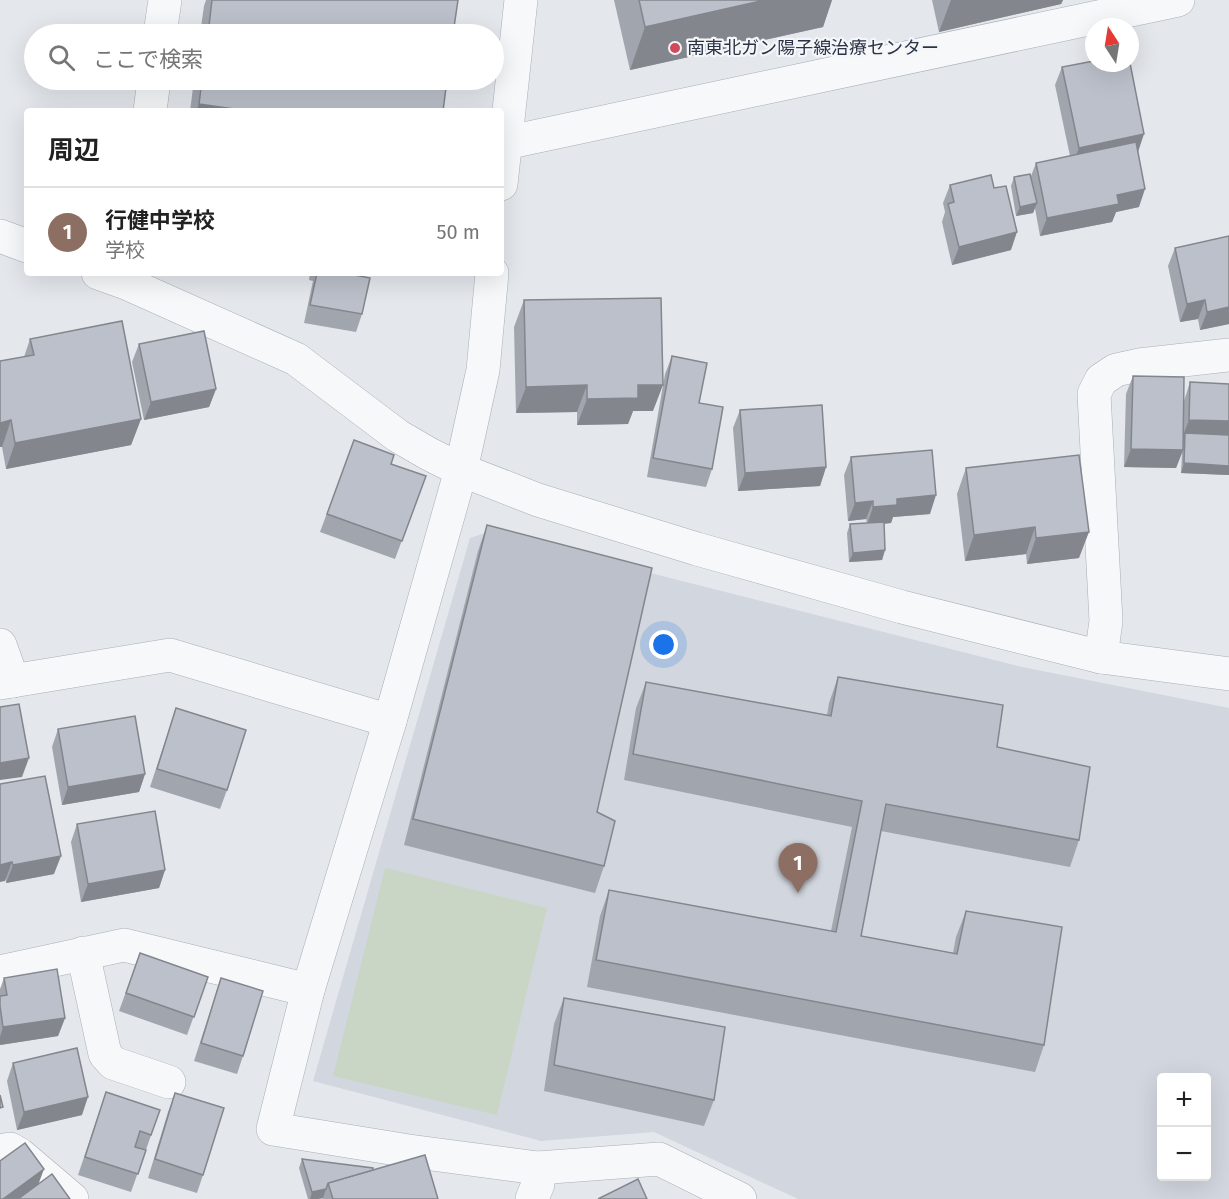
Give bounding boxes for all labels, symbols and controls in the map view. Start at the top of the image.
north arrow [1085,18,1139,72]
search box [24,24,504,90]
place label: 南東北ガン陽子線治療センター [687,37,939,59]
icon: search [45,41,78,74]
marker: 南東北ガン陽子線治療センター [668,41,682,55]
text: ここで検索 [93,46,203,73]
text: 周辺 [48,135,100,166]
text: 行健中学校 [105,207,215,234]
text: 1 [63,220,72,244]
text: 50 m [436,220,480,244]
text: 学校 [105,238,145,262]
your location [649,630,678,659]
pin: 1 [778,844,818,893]
map controls [1157,1073,1211,1181]
button: + [1157,1073,1211,1127]
button: − [1157,1127,1211,1181]

